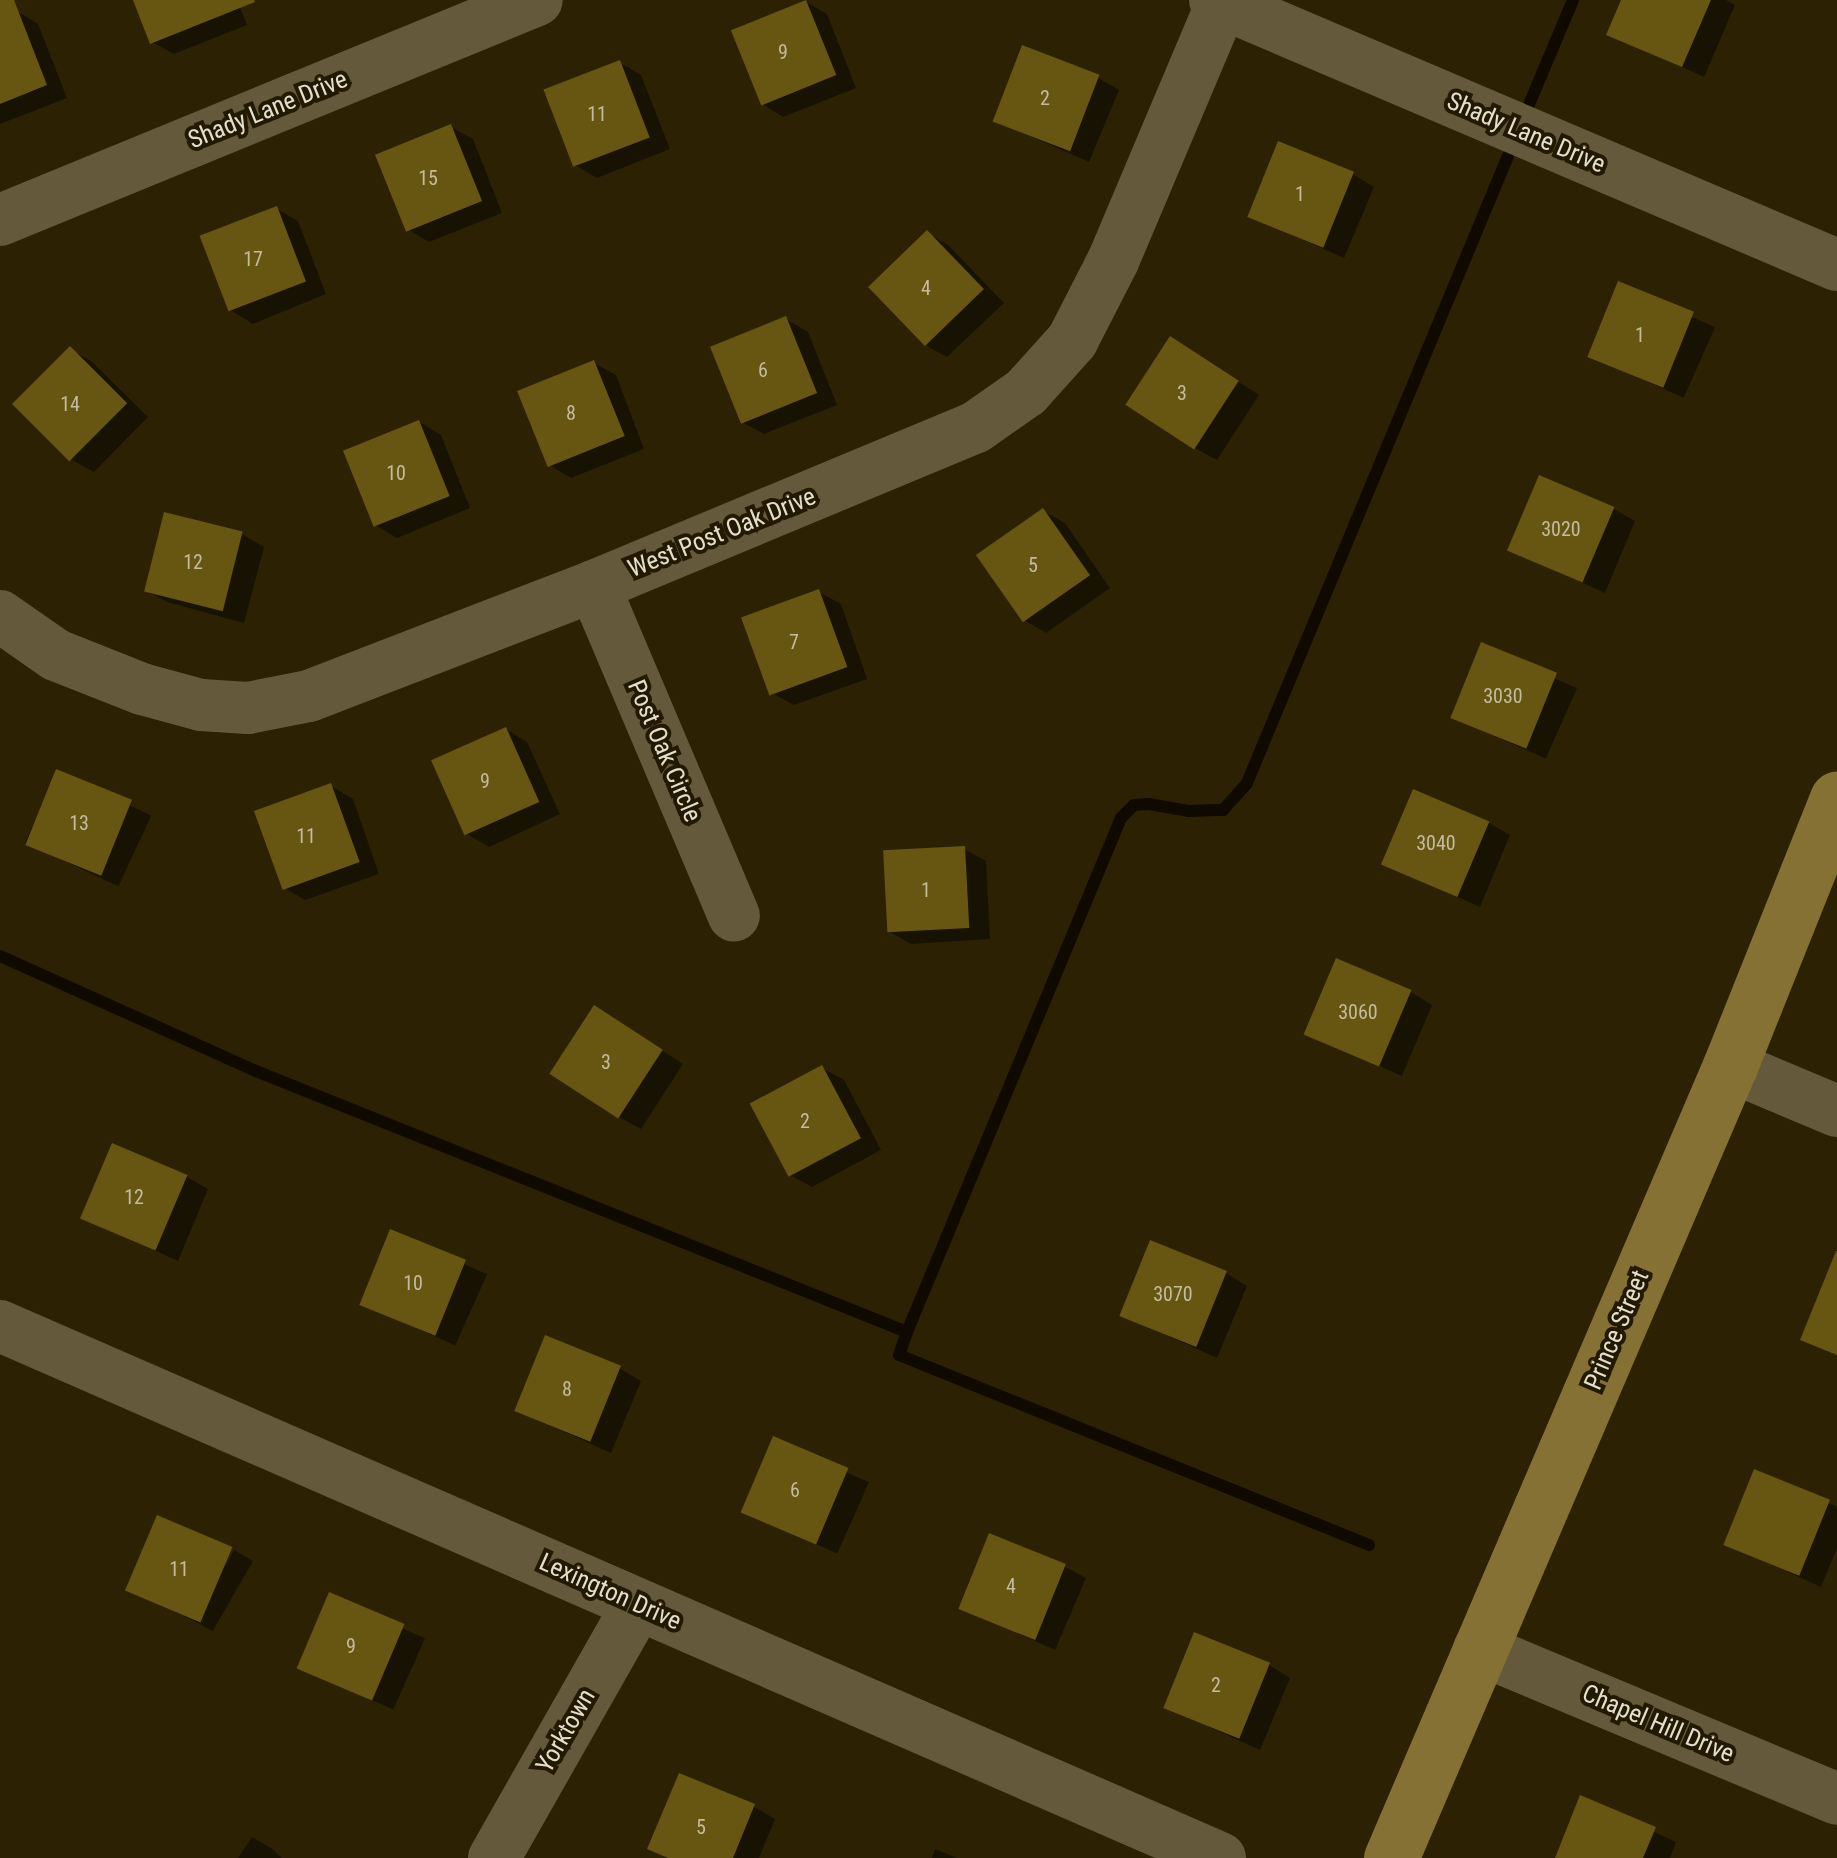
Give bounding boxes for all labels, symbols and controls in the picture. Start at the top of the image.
house number: 9 [778,40,788,64]
street label: Shady Lane Drive [184,64,352,156]
house number: 2 [1040,86,1050,110]
street label: Shady Lane Drive [1442,86,1610,180]
house number: 11 [587,102,607,126]
house number: 15 [418,166,438,190]
house number: 1 [1295,182,1305,206]
house number: 17 [243,247,263,271]
house number: 4 [921,276,931,300]
house number: 1 [1635,323,1645,347]
house number: 6 [758,358,768,382]
house number: 3 [1177,381,1187,405]
house number: 14 [60,392,80,416]
house number: 8 [566,401,576,425]
house number: 10 [386,461,406,485]
street label: West Post Oak Drive [624,482,820,584]
house number: 3020 [1541,517,1581,541]
house number: 12 [183,550,203,574]
house number: 5 [1028,553,1038,577]
house number: 7 [789,630,799,654]
street label: Post Oak Circle [621,676,707,826]
house number: 3030 [1483,684,1523,708]
house number: 9 [480,769,490,793]
house number: 13 [69,811,89,835]
house number: 11 [296,824,316,848]
house number: 3040 [1416,831,1456,855]
house number: 1 [921,878,931,902]
house number: 3060 [1338,1000,1378,1024]
house number: 3 [601,1050,611,1074]
house number: 2 [800,1109,810,1133]
house number: 12 [124,1185,144,1209]
street label: Prince Street [1578,1266,1656,1394]
house number: 10 [403,1271,423,1295]
house number: 3070 [1153,1282,1193,1306]
house number: 8 [562,1377,572,1401]
house number: 6 [790,1478,800,1502]
street label: Lexington Drive [534,1547,686,1637]
house number: 11 [169,1557,189,1581]
house number: 4 [1006,1574,1016,1598]
house number: 9 [346,1634,356,1658]
house number: 2 [1211,1673,1221,1697]
street label: Chapel Hill Drive [1578,1679,1738,1769]
street label: Yorktown [530,1684,602,1778]
house number: 5 [696,1815,706,1839]

